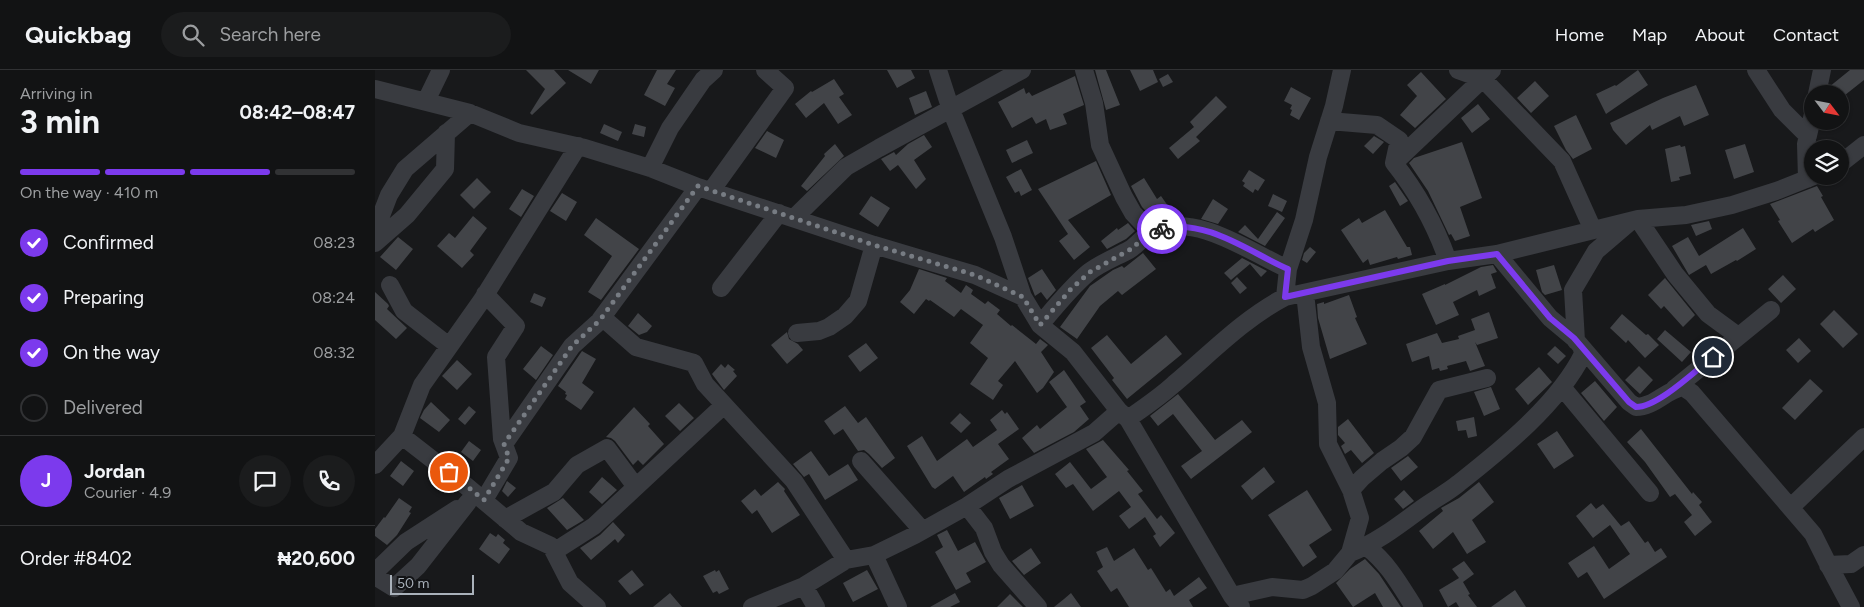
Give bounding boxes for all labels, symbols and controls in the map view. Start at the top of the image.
search box [161,12,511,57]
text: Quickbag [25,20,131,49]
icon: search [179,21,207,49]
text: Search here [219,23,321,46]
text: Home [1555,24,1604,46]
text: Map [1632,24,1667,46]
text: About [1695,24,1745,46]
text: Contact [1773,24,1839,46]
text: Arriving in [20,84,92,103]
north arrow [1804,85,1849,130]
map controls [1804,85,1849,185]
text: 08:42–08:47 [240,101,355,124]
text: 3 min [20,103,100,141]
button: layers [1804,140,1849,185]
text: On the way · 410 m [20,183,158,202]
courier [1137,204,1187,254]
icon: bike [1148,215,1176,243]
icon: check [20,229,48,257]
text: Confirmed [63,231,154,254]
text: 08:23 [313,233,355,252]
icon: check [20,284,48,312]
text: Preparing [63,286,144,309]
text: 08:24 [312,288,355,307]
pin [1692,336,1734,378]
icon: check [20,339,48,367]
text: On the way [63,341,160,364]
text: 08:32 [313,343,355,362]
icon: home [1699,343,1727,371]
text: Delivered [63,396,143,419]
pin [428,451,470,493]
button: chat [239,455,291,507]
button: phone [303,455,355,507]
icon: bag [435,458,463,486]
text: Jordan [84,460,145,483]
text: J [41,469,51,492]
text: Courier · 4.9 [84,483,171,502]
text: Order #8402 [20,547,132,570]
text: ₦20,600 [277,547,355,570]
scale bar [390,572,474,595]
text: 50 m [397,575,429,592]

